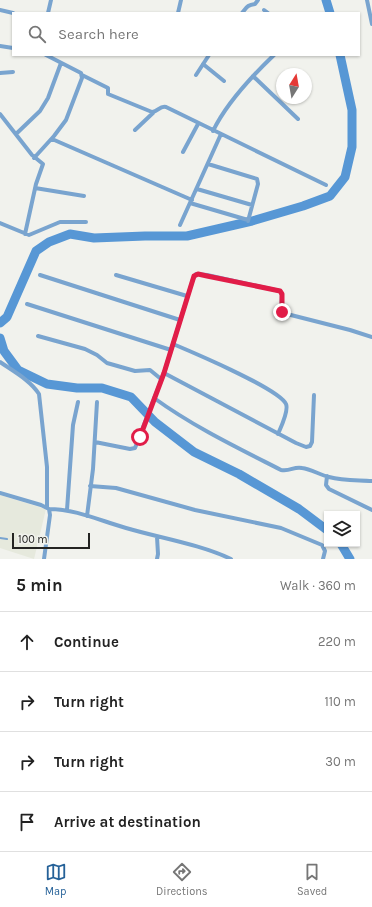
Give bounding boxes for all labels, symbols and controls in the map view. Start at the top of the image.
search box [12,12,360,56]
icon: search [26,23,48,45]
text: Search here [58,25,139,43]
north arrow [276,68,312,104]
route end [273,303,291,321]
route start [131,428,149,446]
map controls [324,511,360,547]
button: layers [324,511,360,547]
scale bar [12,531,90,550]
text: 100 m [18,533,48,546]
text: 5 min [16,575,63,595]
text: Walk · 360 m [280,578,356,593]
icon: ahead [16,631,38,653]
text: Continue [54,633,119,651]
text: 220 m [318,634,356,649]
icon: right [16,691,38,713]
text: Turn right [54,693,124,711]
text: 110 m [324,694,356,709]
icon: right [16,751,38,773]
text: Turn right [54,753,124,771]
text: 30 m [325,754,356,769]
icon: arrive [16,811,38,833]
text: Arrive at destination [54,813,201,831]
tab: Map [45,861,67,898]
tab: Directions [156,861,208,898]
tab: Saved [297,861,327,898]

